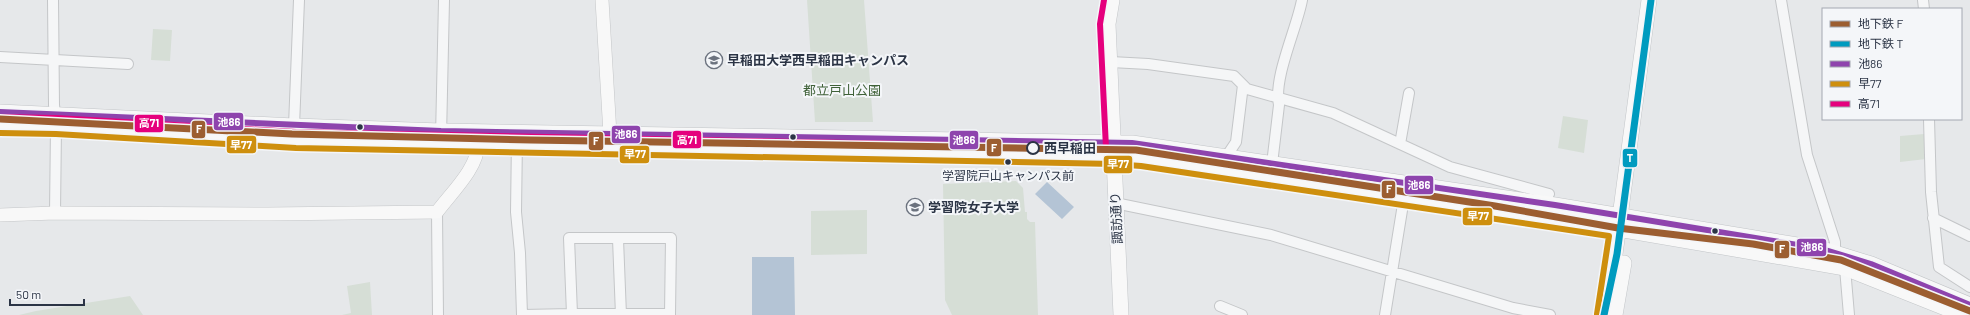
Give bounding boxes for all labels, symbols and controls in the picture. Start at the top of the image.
legend [1822,8,1962,120]
text: 地下鉄 F [1858,16,1903,30]
text: 地下鉄 T [1858,36,1903,50]
school or university icon: 早稲田大学西早稲田キャンパス [704,50,724,70]
place label: 早稲田大学西早稲田キャンパス [727,52,909,68]
text: 池86 [1858,56,1882,70]
text: 早77 [1858,76,1882,90]
park label: 都立戸山公園 [803,82,881,98]
text: 高71 [1858,96,1880,110]
line badge: 池86 [213,112,244,131]
line badge: 高71 [134,114,164,133]
text: 池86 [218,115,241,128]
text: 高71 [139,116,159,129]
line badge: F [191,120,206,139]
text: F [196,122,202,135]
unlabelled marker [355,122,365,132]
line badge: 池86 [611,125,641,144]
text: 池86 [615,127,638,140]
line badge: 高71 [672,130,702,149]
line badge: 池86 [949,130,979,150]
line badge: F [588,131,604,151]
unlabelled marker [788,132,798,142]
text: 高71 [677,133,697,146]
text: 池86 [953,133,976,146]
text: F [593,134,599,147]
line badge: 早77 [226,135,257,154]
text: 早77 [230,138,252,151]
line badge: F [986,138,1002,157]
place label: 西早稲田 [1044,140,1096,156]
text: F [991,141,997,154]
marker: 西早稲田 [1026,141,1040,155]
line badge: 早77 [619,145,650,164]
text: 早77 [624,147,646,160]
line badge: T [1622,148,1638,168]
text: T [1627,151,1634,164]
line badge: 早77 [1103,155,1133,174]
marker: 学習院戸山キャンパス前 [1003,157,1013,167]
text: 早77 [1107,157,1129,170]
place label: 学習院戸山キャンパス前 [942,168,1074,182]
line badge: 池86 [1404,175,1434,195]
text: 池86 [1408,178,1431,191]
line badge: F [1381,180,1396,199]
text: F [1386,182,1392,195]
street label: 諏訪通り [1107,192,1125,244]
school or university icon: 学習院女子大学 [905,197,925,217]
place label: 学習院女子大学 [928,199,1019,215]
line badge: 早77 [1462,207,1493,226]
text: 早77 [1467,209,1489,222]
unlabelled marker [1710,226,1720,236]
line badge: 池86 [1796,238,1827,257]
line badge: F [1774,240,1790,259]
text: 池86 [1801,240,1824,253]
text: F [1779,242,1785,255]
scale bar [10,281,84,307]
text: 50 m [16,287,41,301]

